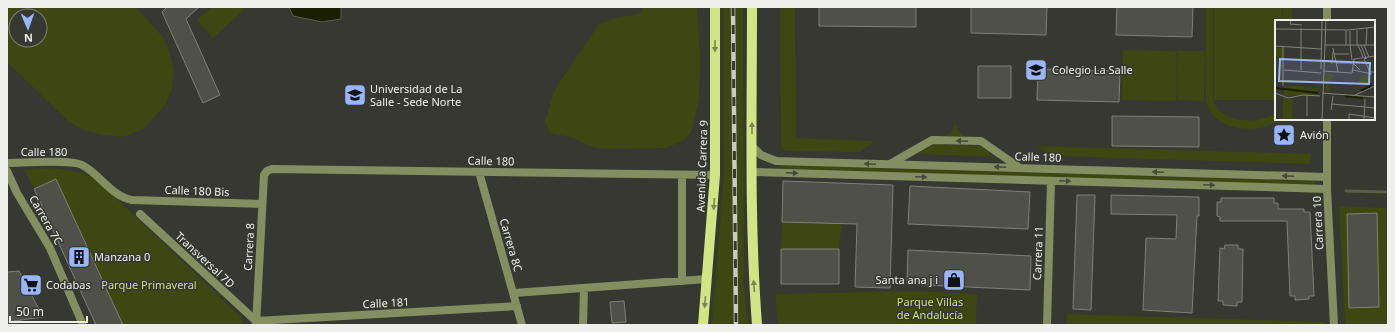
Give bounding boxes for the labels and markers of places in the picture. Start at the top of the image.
school or university icon: Colegio La Salle [1023,57,1049,83]
place label: Colegio La Salle [1052,62,1133,77]
place label: Universidad de La Salle - Sede Norte [370,81,462,109]
school or university icon: Universidad de La Salle - Sede Norte [342,82,368,108]
place icon: Avión [1271,122,1297,148]
place label: Avión [1300,127,1329,142]
building icon: Manzana 0 [66,244,92,270]
place label: Manzana 0 [94,249,150,264]
shop icon: Santa ana j i [941,267,967,293]
supermarket icon: Codabas [18,272,44,298]
place label: Santa ana j i [875,272,938,287]
place label: Codabas [46,277,91,292]

